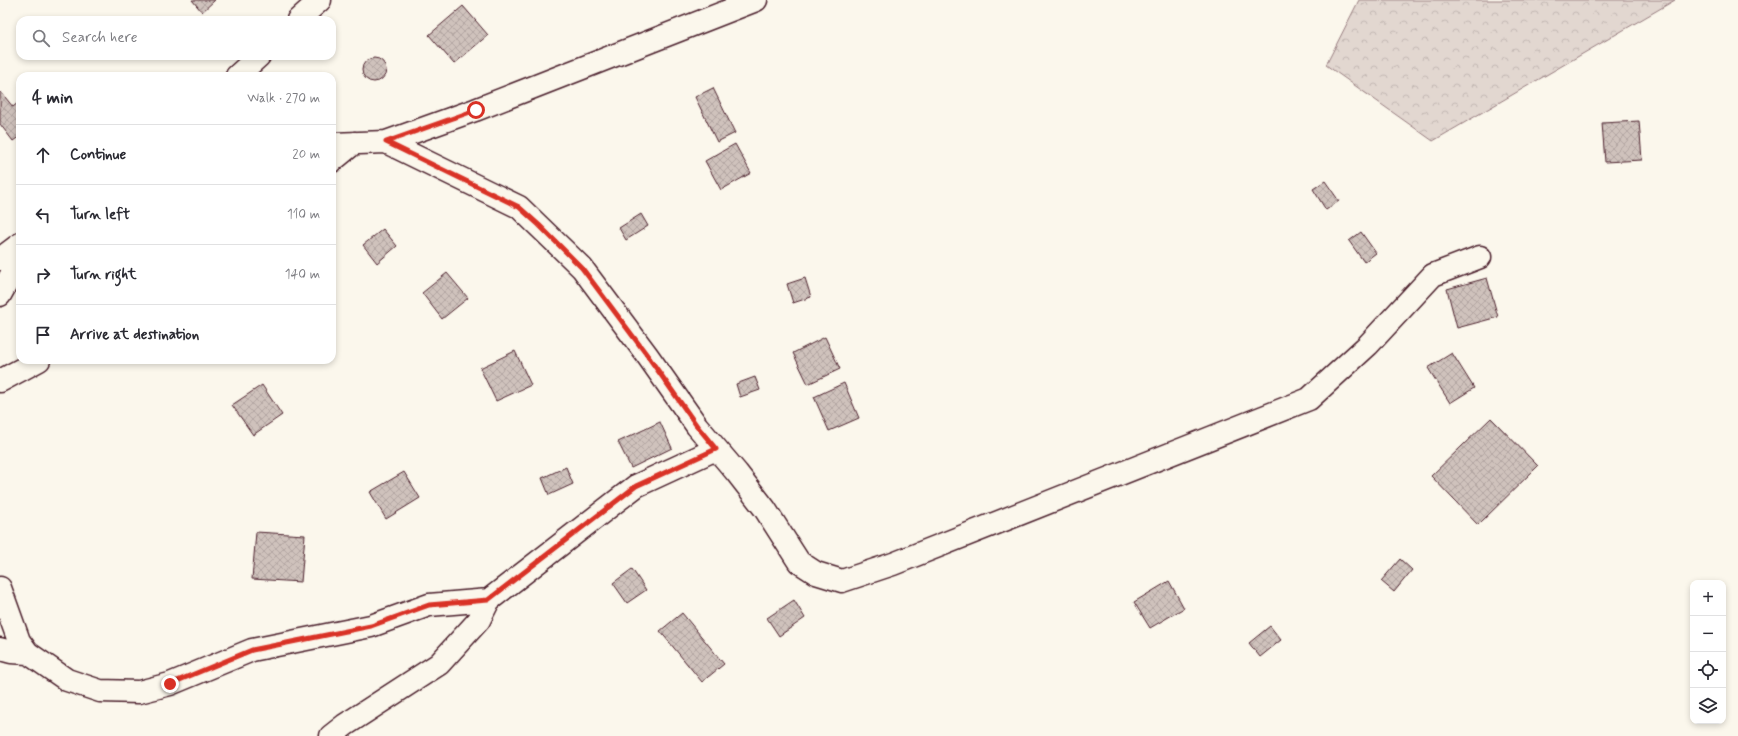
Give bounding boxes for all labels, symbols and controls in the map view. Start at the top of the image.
search box [16,16,336,60]
icon: search [30,27,52,49]
text: Search here [62,28,138,48]
text: 4 min [32,87,73,109]
text: Walk · 270 m [247,90,320,107]
route start [467,101,485,119]
icon: ahead [32,144,54,166]
text: Continue [70,145,126,165]
text: 20 m [292,146,320,163]
icon: left [32,204,54,226]
text: Turn left [70,205,130,225]
text: 110 m [287,206,320,223]
icon: right [32,264,54,286]
text: Turn right [70,265,137,285]
text: 140 m [285,266,320,283]
icon: arrive [32,324,54,346]
text: Arrive at destination [70,325,199,345]
map controls [1690,580,1726,724]
button: + [1690,580,1726,616]
button: − [1690,616,1726,652]
button: locate [1690,652,1726,688]
route end [161,675,179,693]
button: layers [1690,688,1726,724]

